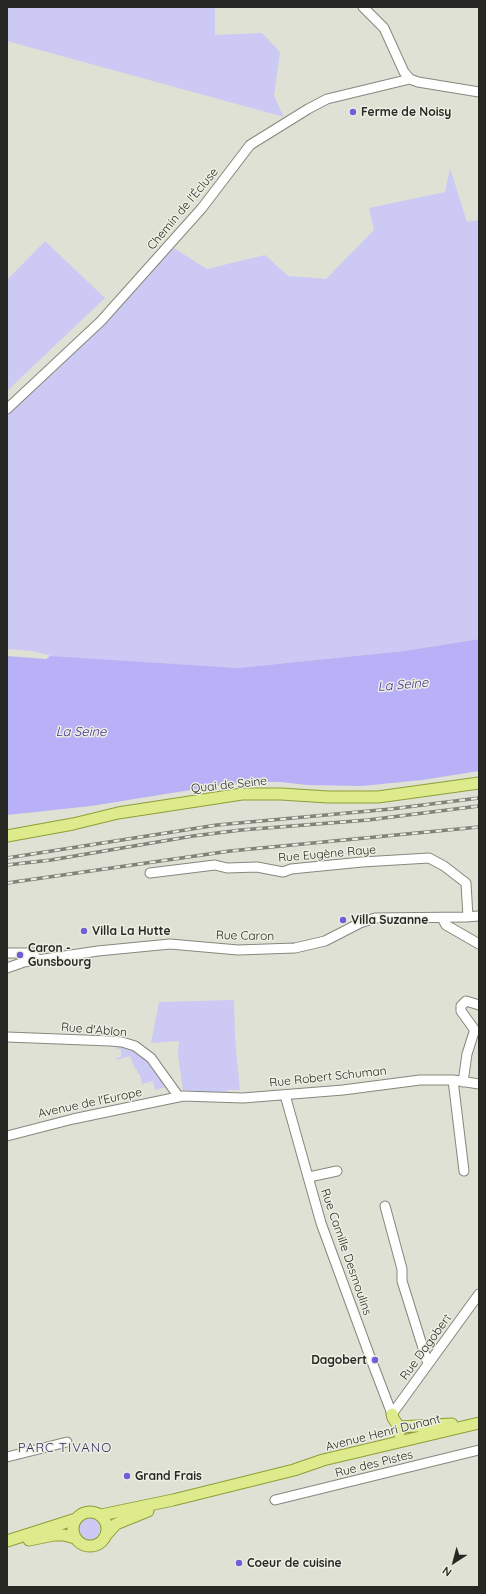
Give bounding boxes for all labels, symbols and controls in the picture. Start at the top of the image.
place label: Ferme de Noisy [361,105,451,119]
marker: Ferme de Noisy [348,107,358,117]
street label: Chemin de l'Écluse [145,165,221,253]
water label: La Seine [377,675,429,695]
water label: La Seine [56,724,106,740]
street label: Quai de Seine [190,774,268,796]
street label: Rue Eugène Raye [277,843,377,865]
place label: Villa Suzanne [351,913,428,927]
marker: Villa Suzanne [338,915,348,925]
place label: Villa La Hutte [92,924,170,938]
marker: Villa La Hutte [79,926,89,936]
street label: Rue Caron [216,928,274,944]
place label: Caron - Gunsbourg [28,941,91,969]
marker: Caron - Gunsbourg [15,950,25,960]
street label: Rue d'Ablon [60,1020,128,1040]
street label: Rue Robert Schuman [269,1064,387,1090]
street label: Avenue de l'Europe [37,1085,143,1121]
street label: Rue Camille Desmoulins [318,1187,374,1317]
street label: Rue Dagobert [397,1311,455,1383]
place label: Dagobert [311,1353,367,1367]
marker: Dagobert [370,1355,380,1365]
street label: Avenue Henri Dunant [324,1412,442,1454]
district label: PARC TIVANO [18,1440,112,1456]
street label: Rue des Pistes [334,1447,414,1481]
place label: Grand Frais [135,1469,202,1483]
marker: Grand Frais [122,1471,132,1481]
north arrow [434,1542,474,1582]
place label: Coeur de cuisine [247,1556,342,1570]
marker: Coeur de cuisine [234,1558,244,1568]
text: N [440,1564,454,1580]

